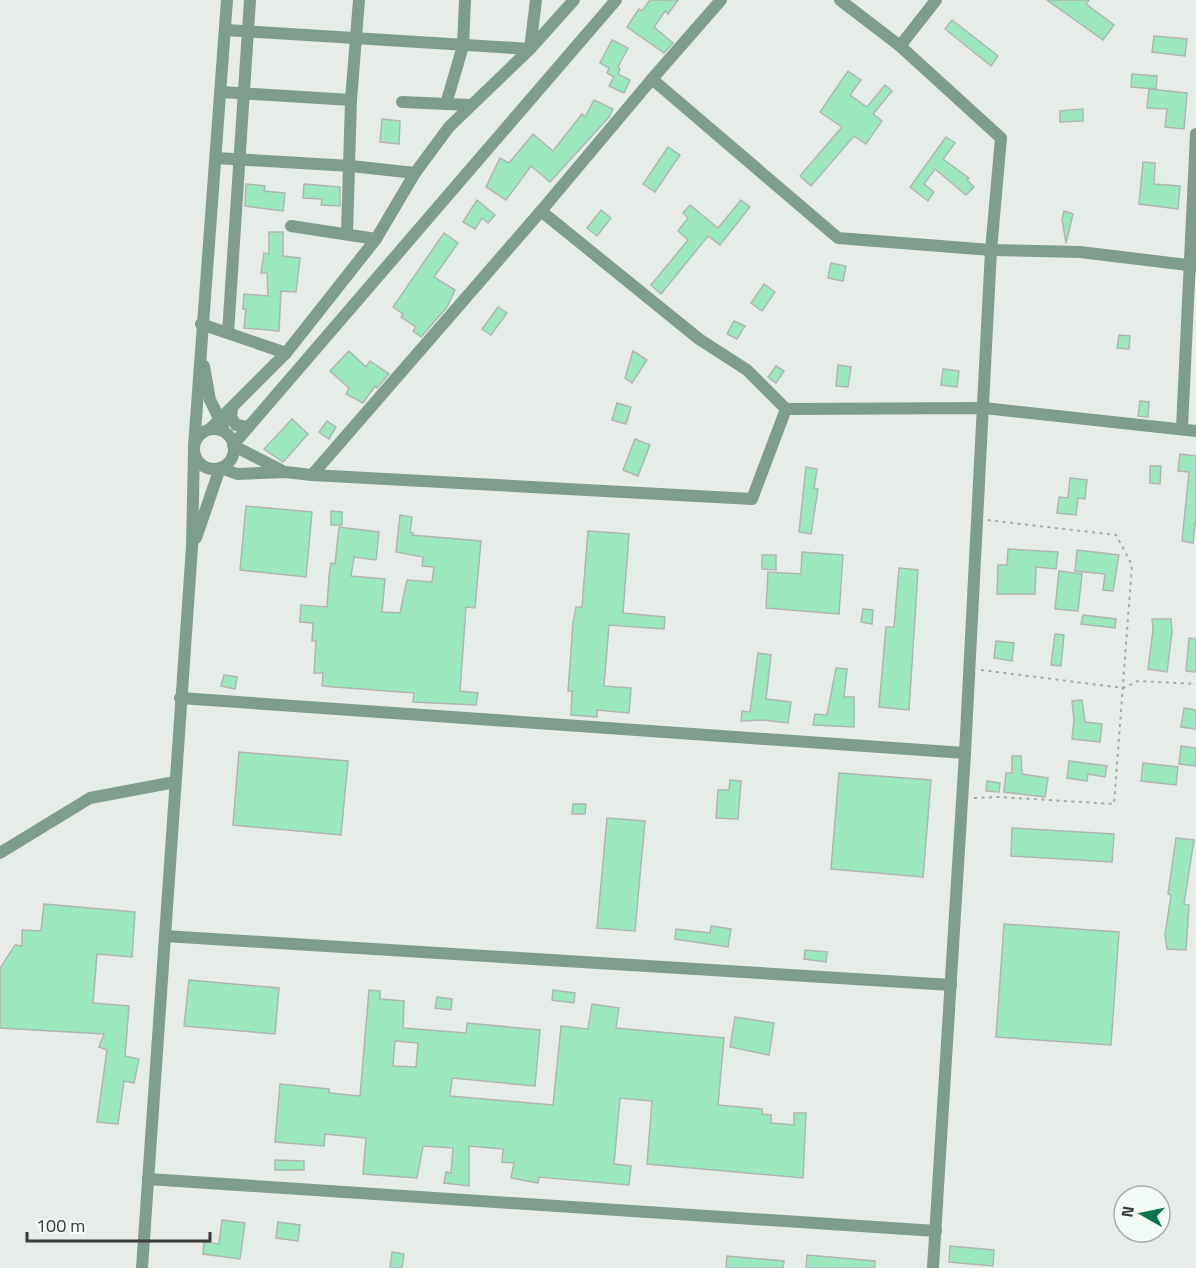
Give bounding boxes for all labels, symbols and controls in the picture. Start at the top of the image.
north arrow [1112,1184,1172,1244]
text: N [1114,1204,1140,1219]
scale bar [27,1205,210,1243]
text: 100 m [36,1212,85,1239]

